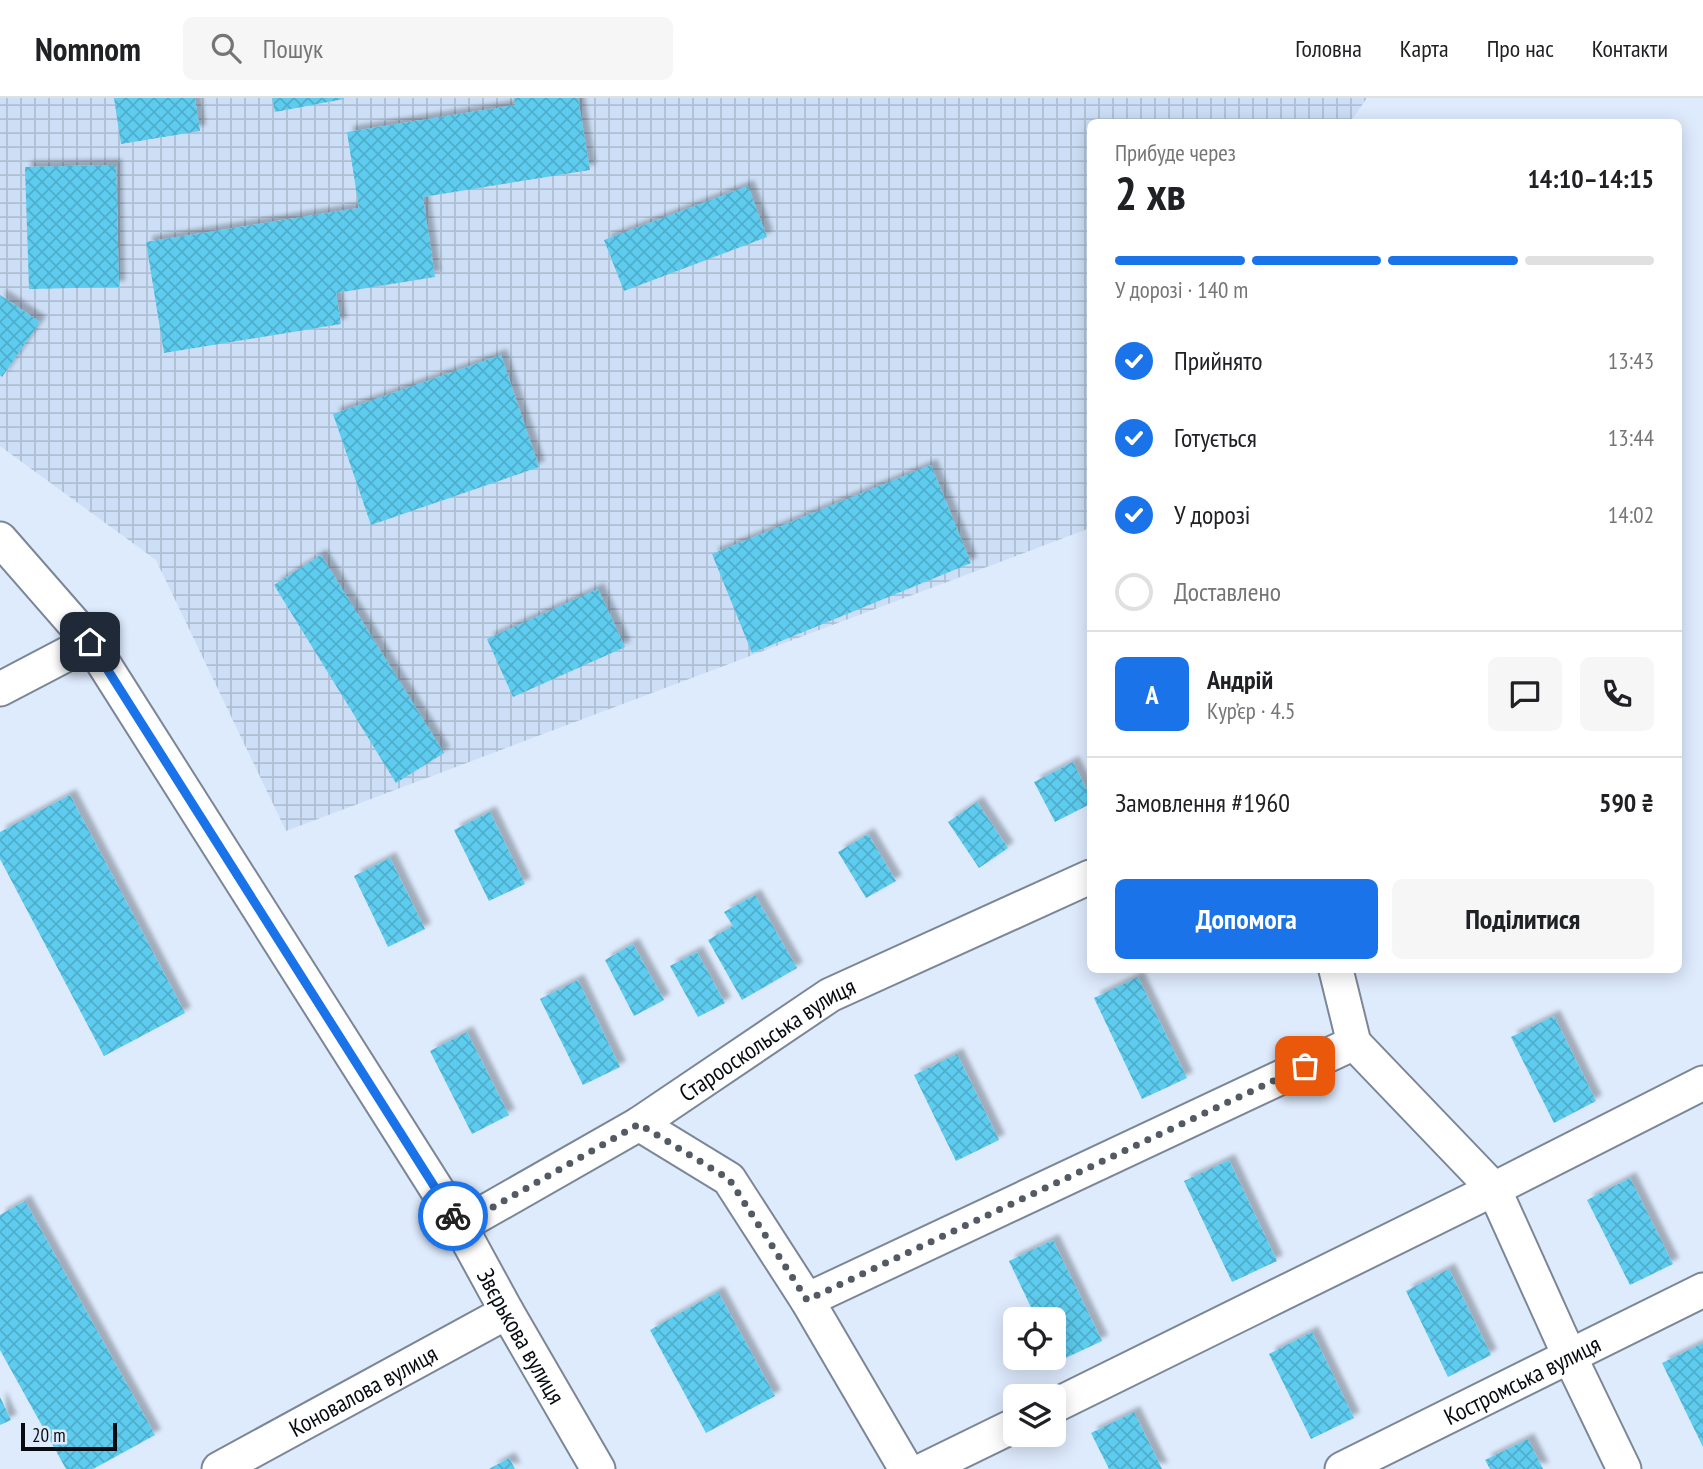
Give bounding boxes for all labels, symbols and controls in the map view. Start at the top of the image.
search box [183,17,673,80]
text: Nomnom [35,27,141,70]
icon: search [207,29,245,67]
text: Пошук [263,32,323,65]
text: Головна [1295,33,1362,64]
text: Карта [1400,33,1449,64]
text: Про нас [1487,33,1554,64]
text: Контакти [1592,33,1668,64]
text: Прибуде через [1115,138,1236,167]
text: 14:10–14:15 [1527,162,1654,195]
text: 2 хв [1115,163,1186,223]
text: У дорозі · 140 m [1115,275,1248,304]
icon: check [1115,342,1153,380]
text: Прийнято [1174,344,1262,377]
text: 13:43 [1608,346,1654,375]
icon: check [1115,419,1153,457]
text: Готується [1174,421,1257,454]
text: 13:44 [1608,423,1654,452]
icon: check [1115,496,1153,534]
text: У дорозі [1174,498,1251,531]
text: 14:02 [1608,500,1654,529]
text: Доставлено [1174,575,1281,608]
pin [60,612,120,672]
icon: home [71,623,109,661]
button: chat [1488,657,1562,731]
button: phone [1580,657,1654,731]
text: Андрій [1207,663,1273,696]
text: А [1145,678,1159,711]
text: Кур’єр · 4.5 [1207,696,1295,725]
text: Замовлення #1960 [1115,786,1290,819]
text: 590 ₴ [1599,786,1654,819]
button: Допомога [1115,879,1378,959]
button: Поділитися [1392,879,1654,959]
street label: Старооскольська вулиця [673,970,860,1108]
pin [1275,1036,1335,1096]
icon: bag [1286,1047,1324,1085]
courier [418,1181,488,1251]
icon: bike [434,1197,472,1235]
street label: Звєрькова вулиця [471,1263,572,1409]
map controls [1003,1307,1066,1447]
button: locate [1003,1307,1066,1370]
street label: Костромська вулиця [1439,1328,1605,1432]
street label: Коновалова вулиця [283,1338,443,1443]
button: layers [1003,1384,1066,1447]
scale bar [21,1420,117,1452]
text: 20 m [32,1423,66,1447]

